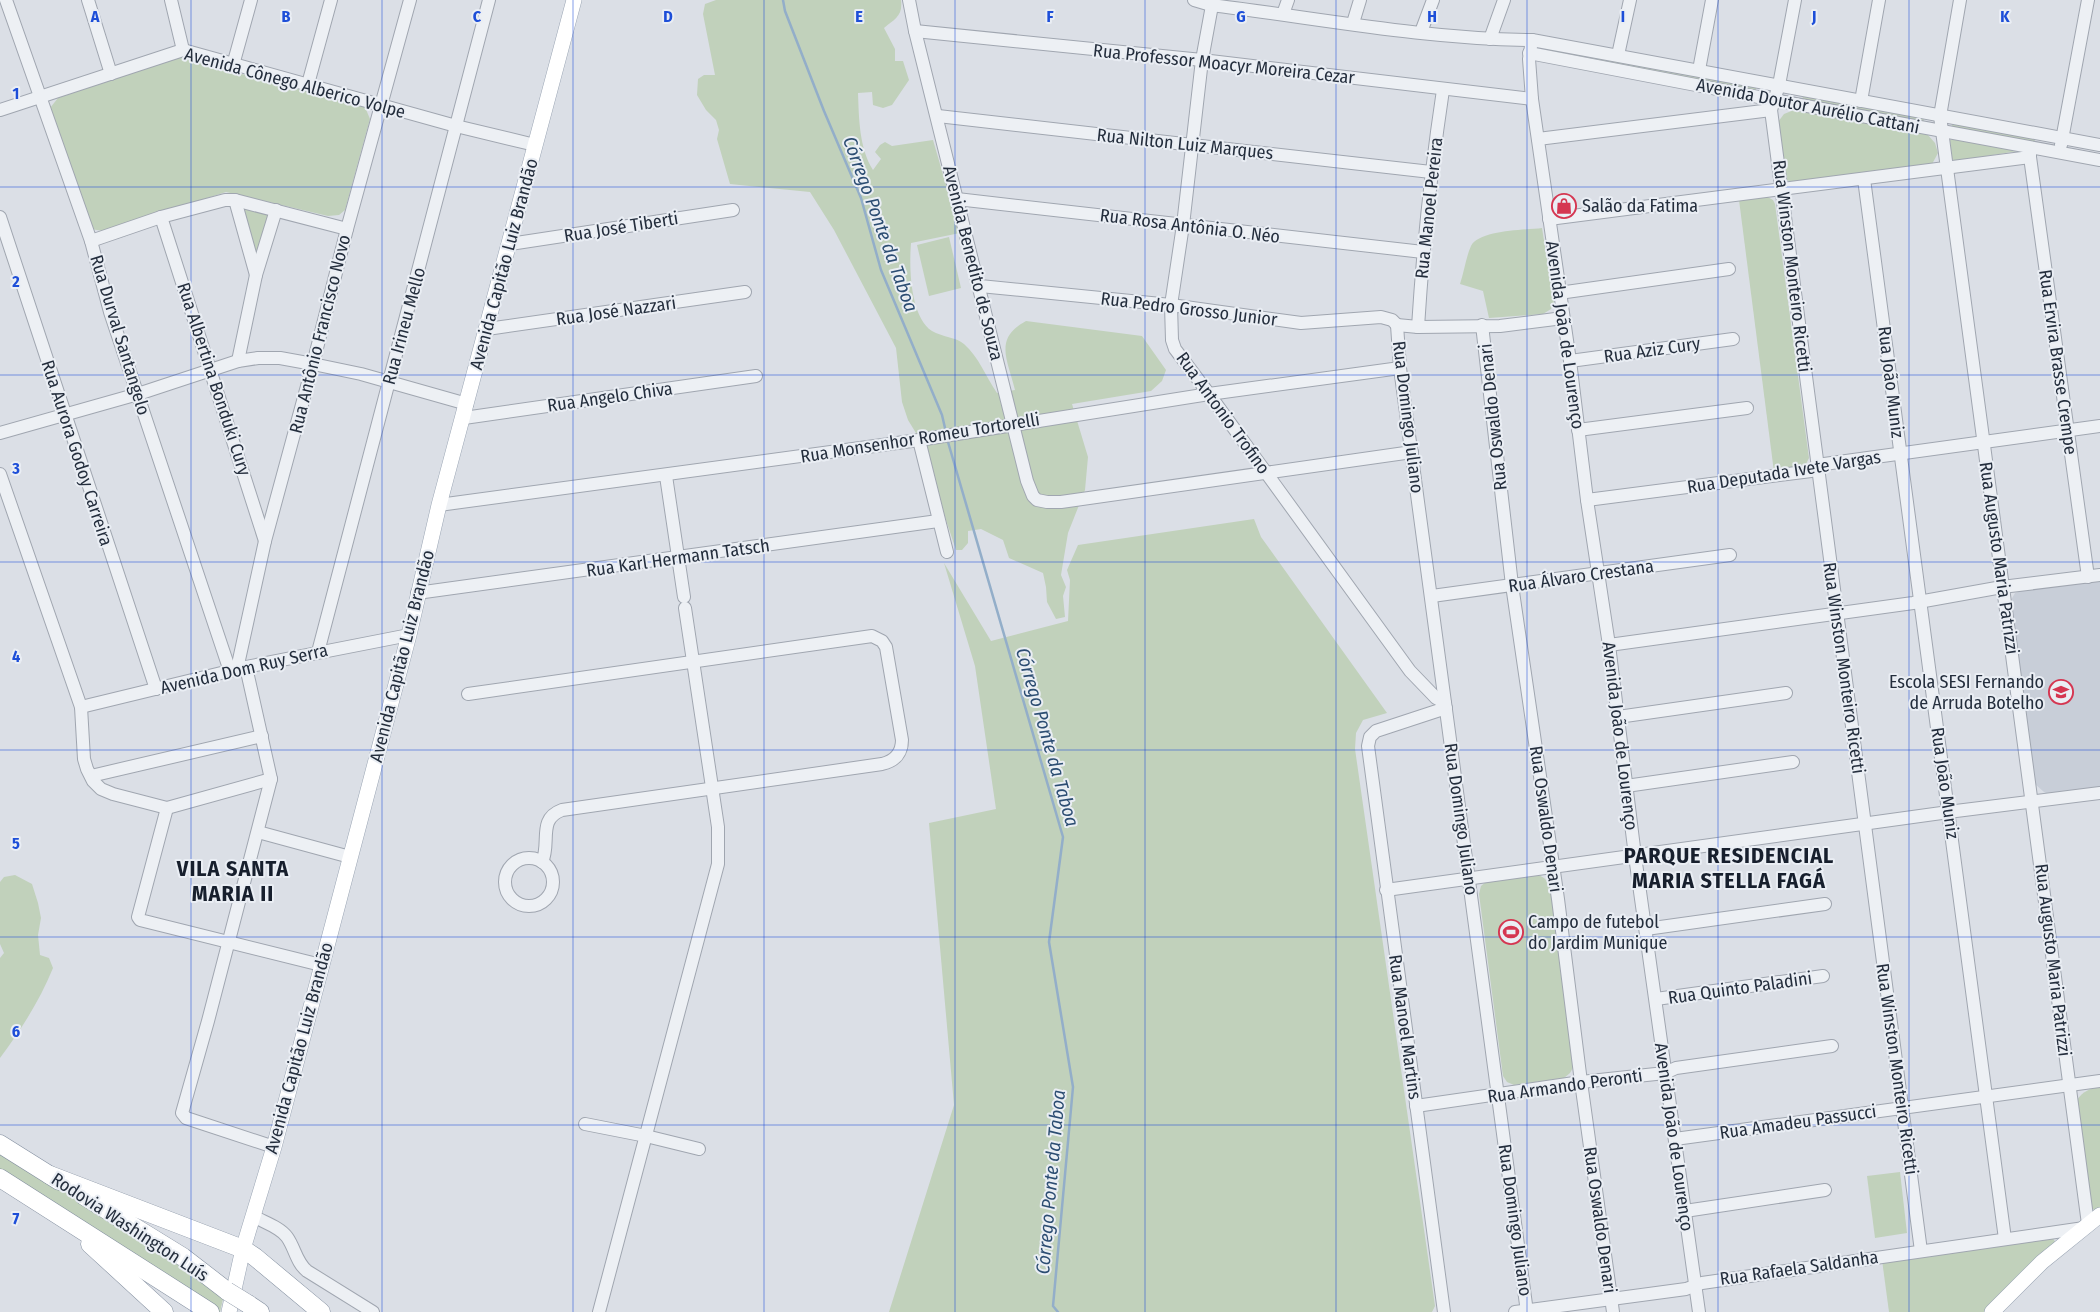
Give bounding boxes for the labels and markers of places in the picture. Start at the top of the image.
shop icon: Salão da Fatima [1551,193,1577,219]
place label: Salão da Fatima [1582,195,1698,217]
place label: Escola SESI Fernando de Arruda Botelho [1889,671,2044,714]
school or university icon: Escola SESI Fernando de Arruda Botelho [2048,679,2074,705]
place label: Campo de futebol do Jardim Munique [1528,911,1667,954]
sports icon: Campo de futebol do Jardim Munique [1498,919,1524,945]

